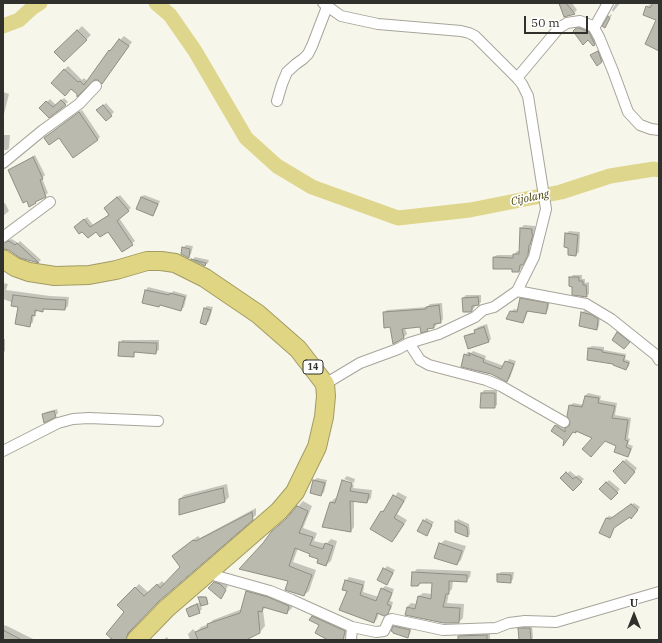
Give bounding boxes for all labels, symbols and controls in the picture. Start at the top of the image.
scale bar [526,8,590,34]
text: 50 m [531,15,560,30]
water label: Cijolang [510,188,550,208]
road number: 14 [303,360,323,374]
north arrow [614,595,654,635]
text: U [630,596,638,610]

